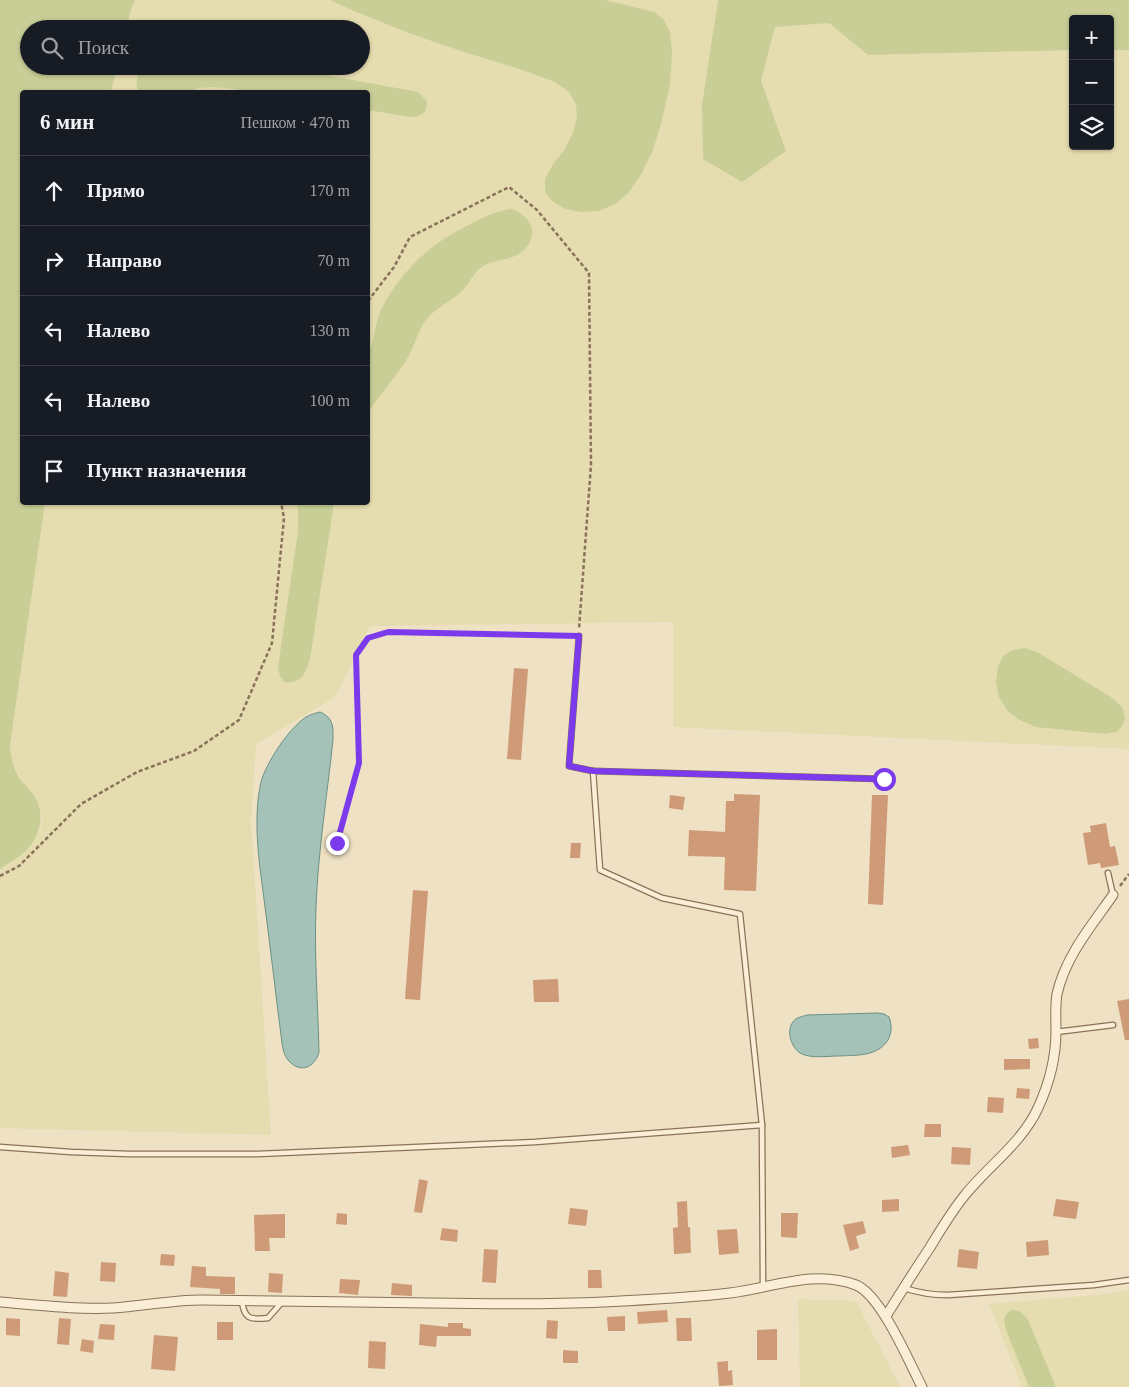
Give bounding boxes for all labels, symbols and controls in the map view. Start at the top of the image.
map controls [1069,15,1114,150]
button: + [1069,15,1114,60]
search box [20,20,370,75]
icon: search [38,34,66,62]
text: Поиск [78,37,129,58]
button: − [1069,60,1114,105]
button: layers [1069,105,1114,150]
text: 6 мин [40,110,94,134]
text: Пешком · 470 m [240,114,350,131]
icon: ahead [40,177,68,205]
text: Прямо [87,180,145,201]
text: 170 m [310,182,350,199]
icon: right [40,247,68,275]
text: Направо [87,250,162,271]
text: 70 m [318,252,350,269]
icon: left [40,317,68,345]
text: Налево [87,320,150,341]
text: 130 m [310,322,350,339]
icon: left [40,387,68,415]
text: Налево [87,390,150,411]
text: 100 m [310,392,350,409]
icon: arrive [40,457,68,485]
text: Пункт назначения [87,460,246,481]
route start [873,768,896,791]
route end [326,832,349,855]

